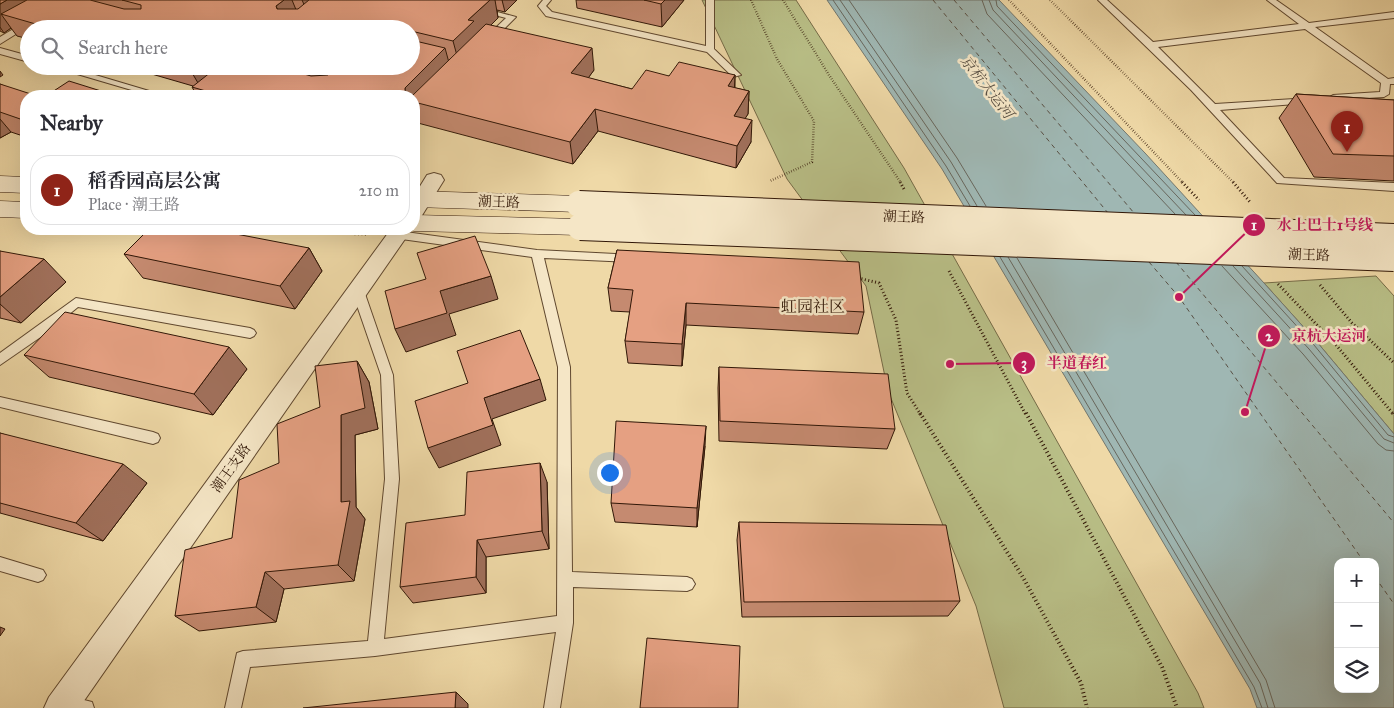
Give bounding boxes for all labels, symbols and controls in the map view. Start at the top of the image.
search box [20,20,420,75]
icon: search [38,34,66,62]
text: Search here [78,36,168,59]
water label: 京杭大运河 [957,52,1019,124]
text: Nearby [40,110,103,136]
pin: 1 [1331,111,1363,152]
text: 稻香园高层公寓 [88,169,221,192]
text: 1 [54,181,60,200]
text: 210 m [359,181,399,200]
street label: 潮王路 [478,193,520,211]
text: Place · 潮王路 [88,195,180,214]
street label: 潮王路 [883,208,925,226]
callout: 水上巴士1号线 [1242,210,1382,240]
text: 1 [1251,216,1257,234]
text: 水上巴士1号线 [1277,216,1373,234]
street label: 潮王路 [1288,246,1330,264]
district label: 虹园社区 [781,297,845,316]
callout: 京杭大运河 [1257,321,1377,351]
text: 2 [1265,327,1273,345]
text: 京杭大运河 [1291,327,1367,345]
callout: 半道春红 [1012,348,1117,378]
text: 3 [1021,354,1027,373]
text: 半道春红 [1047,354,1107,372]
street label: 潮王支路 [208,440,254,496]
your location [597,460,623,486]
map controls [1334,558,1379,693]
button: + [1334,558,1379,603]
button: − [1334,603,1379,648]
button: layers [1334,648,1379,693]

